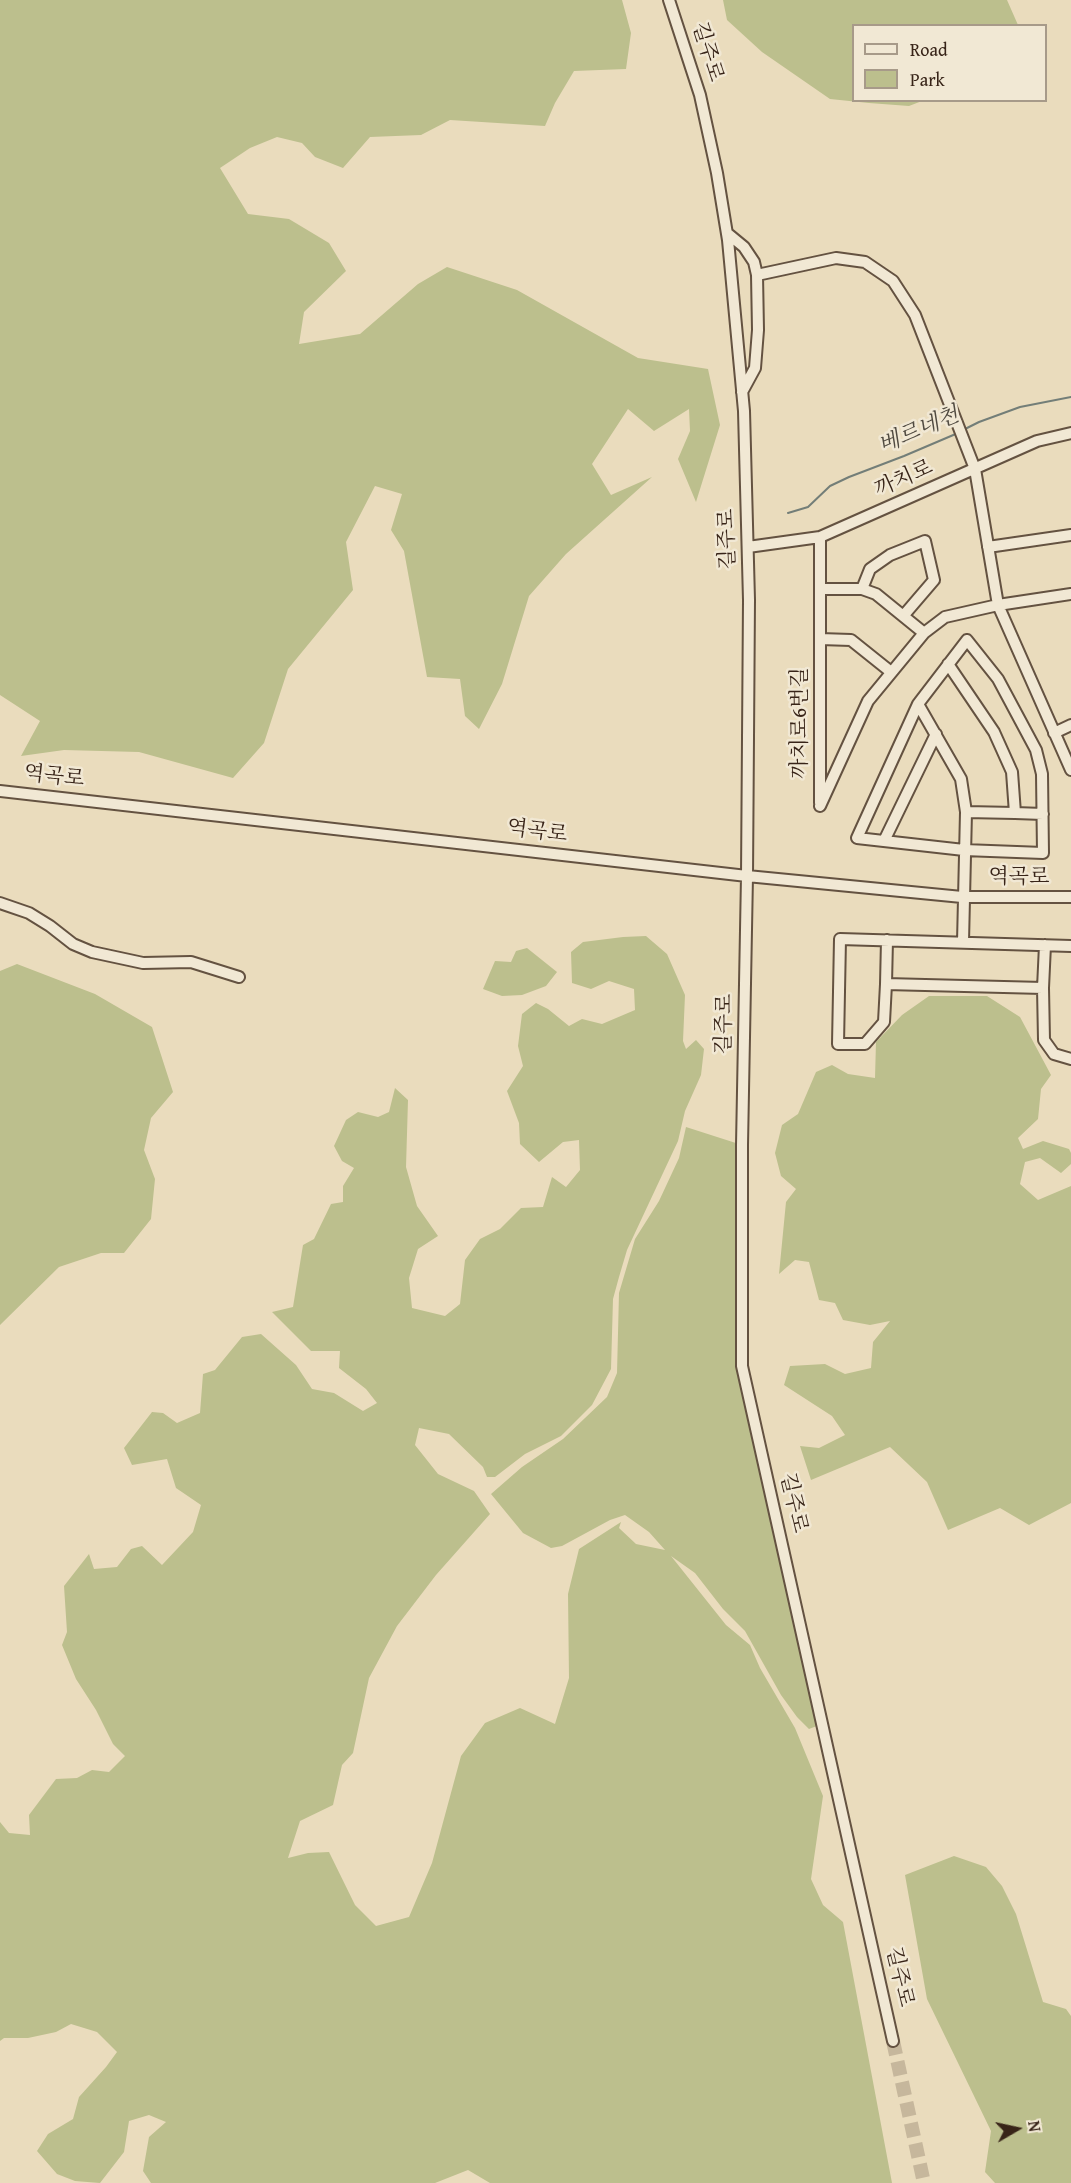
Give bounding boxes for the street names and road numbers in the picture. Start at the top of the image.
street label: 길주로 [686,19,728,85]
street label: 까치로 [871,455,937,503]
street label: 길주로 [714,508,742,570]
street label: 까치로6번길 [788,667,814,779]
street label: 역곡로 [22,761,86,793]
street label: 역곡로 [505,816,569,848]
street label: 역곡로 [989,865,1049,891]
street label: 길주로 [712,993,738,1055]
street label: 길주로 [774,1471,812,1535]
street label: 길주로 [880,1945,918,2009]

